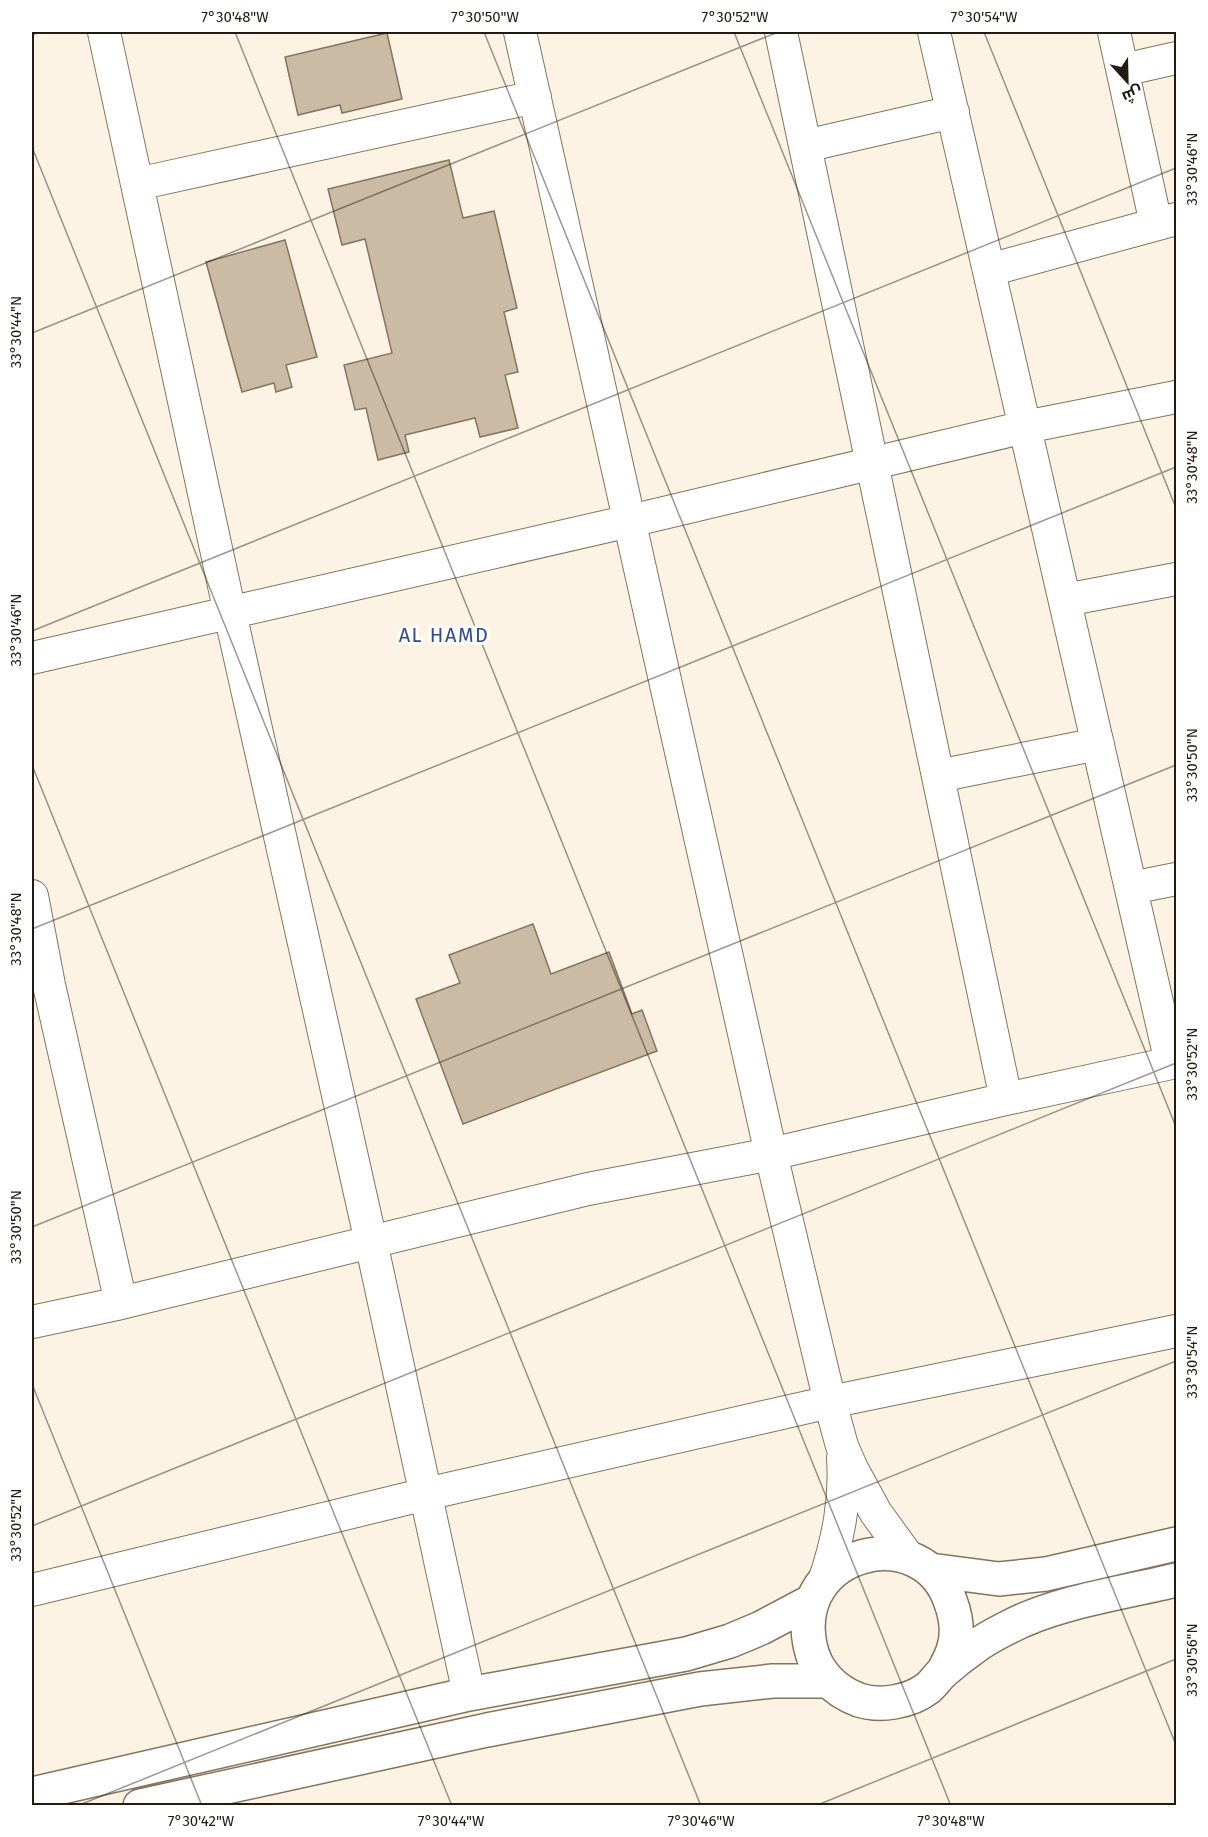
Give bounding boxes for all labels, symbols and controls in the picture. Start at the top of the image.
text: 7°30'48"W [201,8,269,26]
text: 7°30'50"W [451,8,519,26]
text: 7°30'52"W [702,8,769,26]
text: 7°30'54"W [951,8,1018,26]
north arrow [1097,51,1157,111]
text: ش [1119,82,1146,107]
text: 33°30'46"N [1183,132,1201,206]
text: 33°30'44"N [7,296,25,368]
text: 33°30'48"N [1183,430,1201,504]
text: 33°30'46"N [7,593,25,667]
district label: AL HAMD [399,623,489,647]
text: 33°30'50"N [1183,728,1201,802]
text: 33°30'48"N [7,892,25,966]
text: 33°30'52"N [1183,1028,1201,1100]
text: 33°30'50"N [7,1190,25,1264]
text: 33°30'54"N [1183,1326,1201,1398]
text: 33°30'52"N [7,1489,25,1561]
text: 33°30'56"N [1183,1623,1201,1697]
text: 7°30'42"W [168,1812,235,1830]
text: 7°30'44"W [418,1812,485,1830]
text: 7°30'46"W [667,1812,735,1830]
text: 7°30'48"W [917,1812,985,1830]

